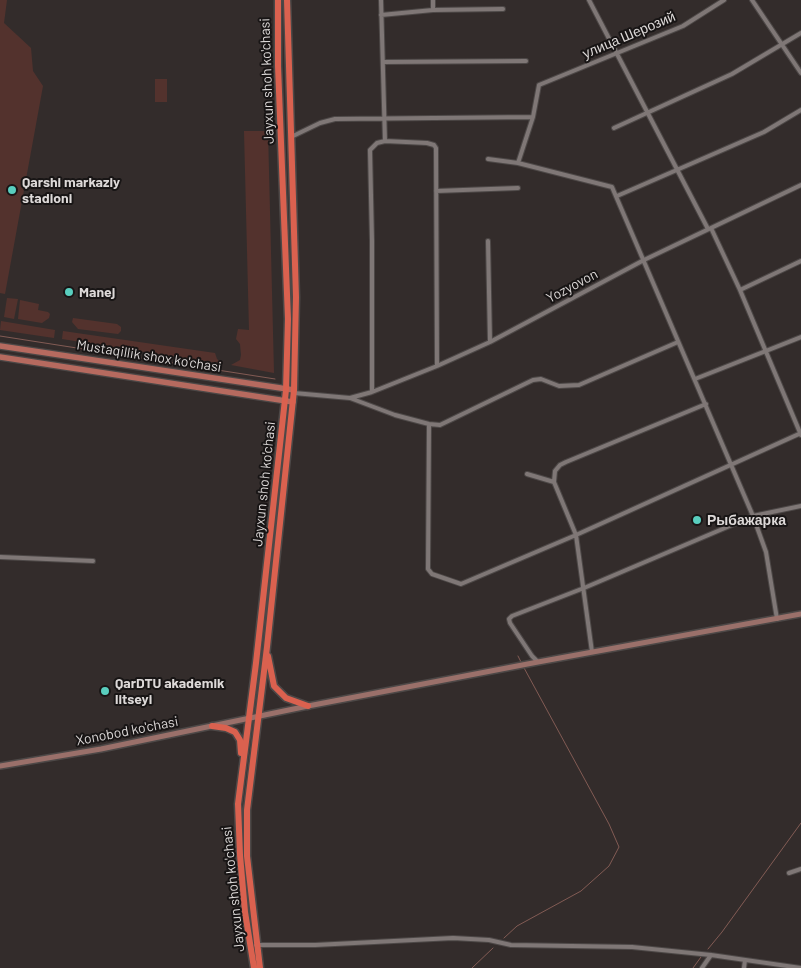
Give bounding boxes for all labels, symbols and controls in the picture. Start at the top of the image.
street label: улица Шерозий [580,8,678,62]
street label: Jayxun shoh ko'chasi [256,18,278,144]
place label: Qarshi markaziy stadioni [22,174,120,206]
marker: Qarshi markaziy stadioni [6,184,18,196]
street label: Yozyovon [543,265,601,307]
place label: Manej [79,284,115,300]
marker: Manej [63,286,75,298]
street label: Mustaqillik shox ko'chasi [75,336,223,376]
street label: Jayxun shoh ko'chasi [249,421,279,547]
place label: Рыбажарка [707,512,786,528]
marker: Рыбажарка [691,514,703,526]
place label: QarDTU akademik litseyi [115,675,224,708]
marker: QarDTU akademik litseyi [99,685,111,697]
street label: Xonobod ko'chasi [74,713,180,749]
street label: Jayxun shoh ko'chasi [218,826,248,952]

